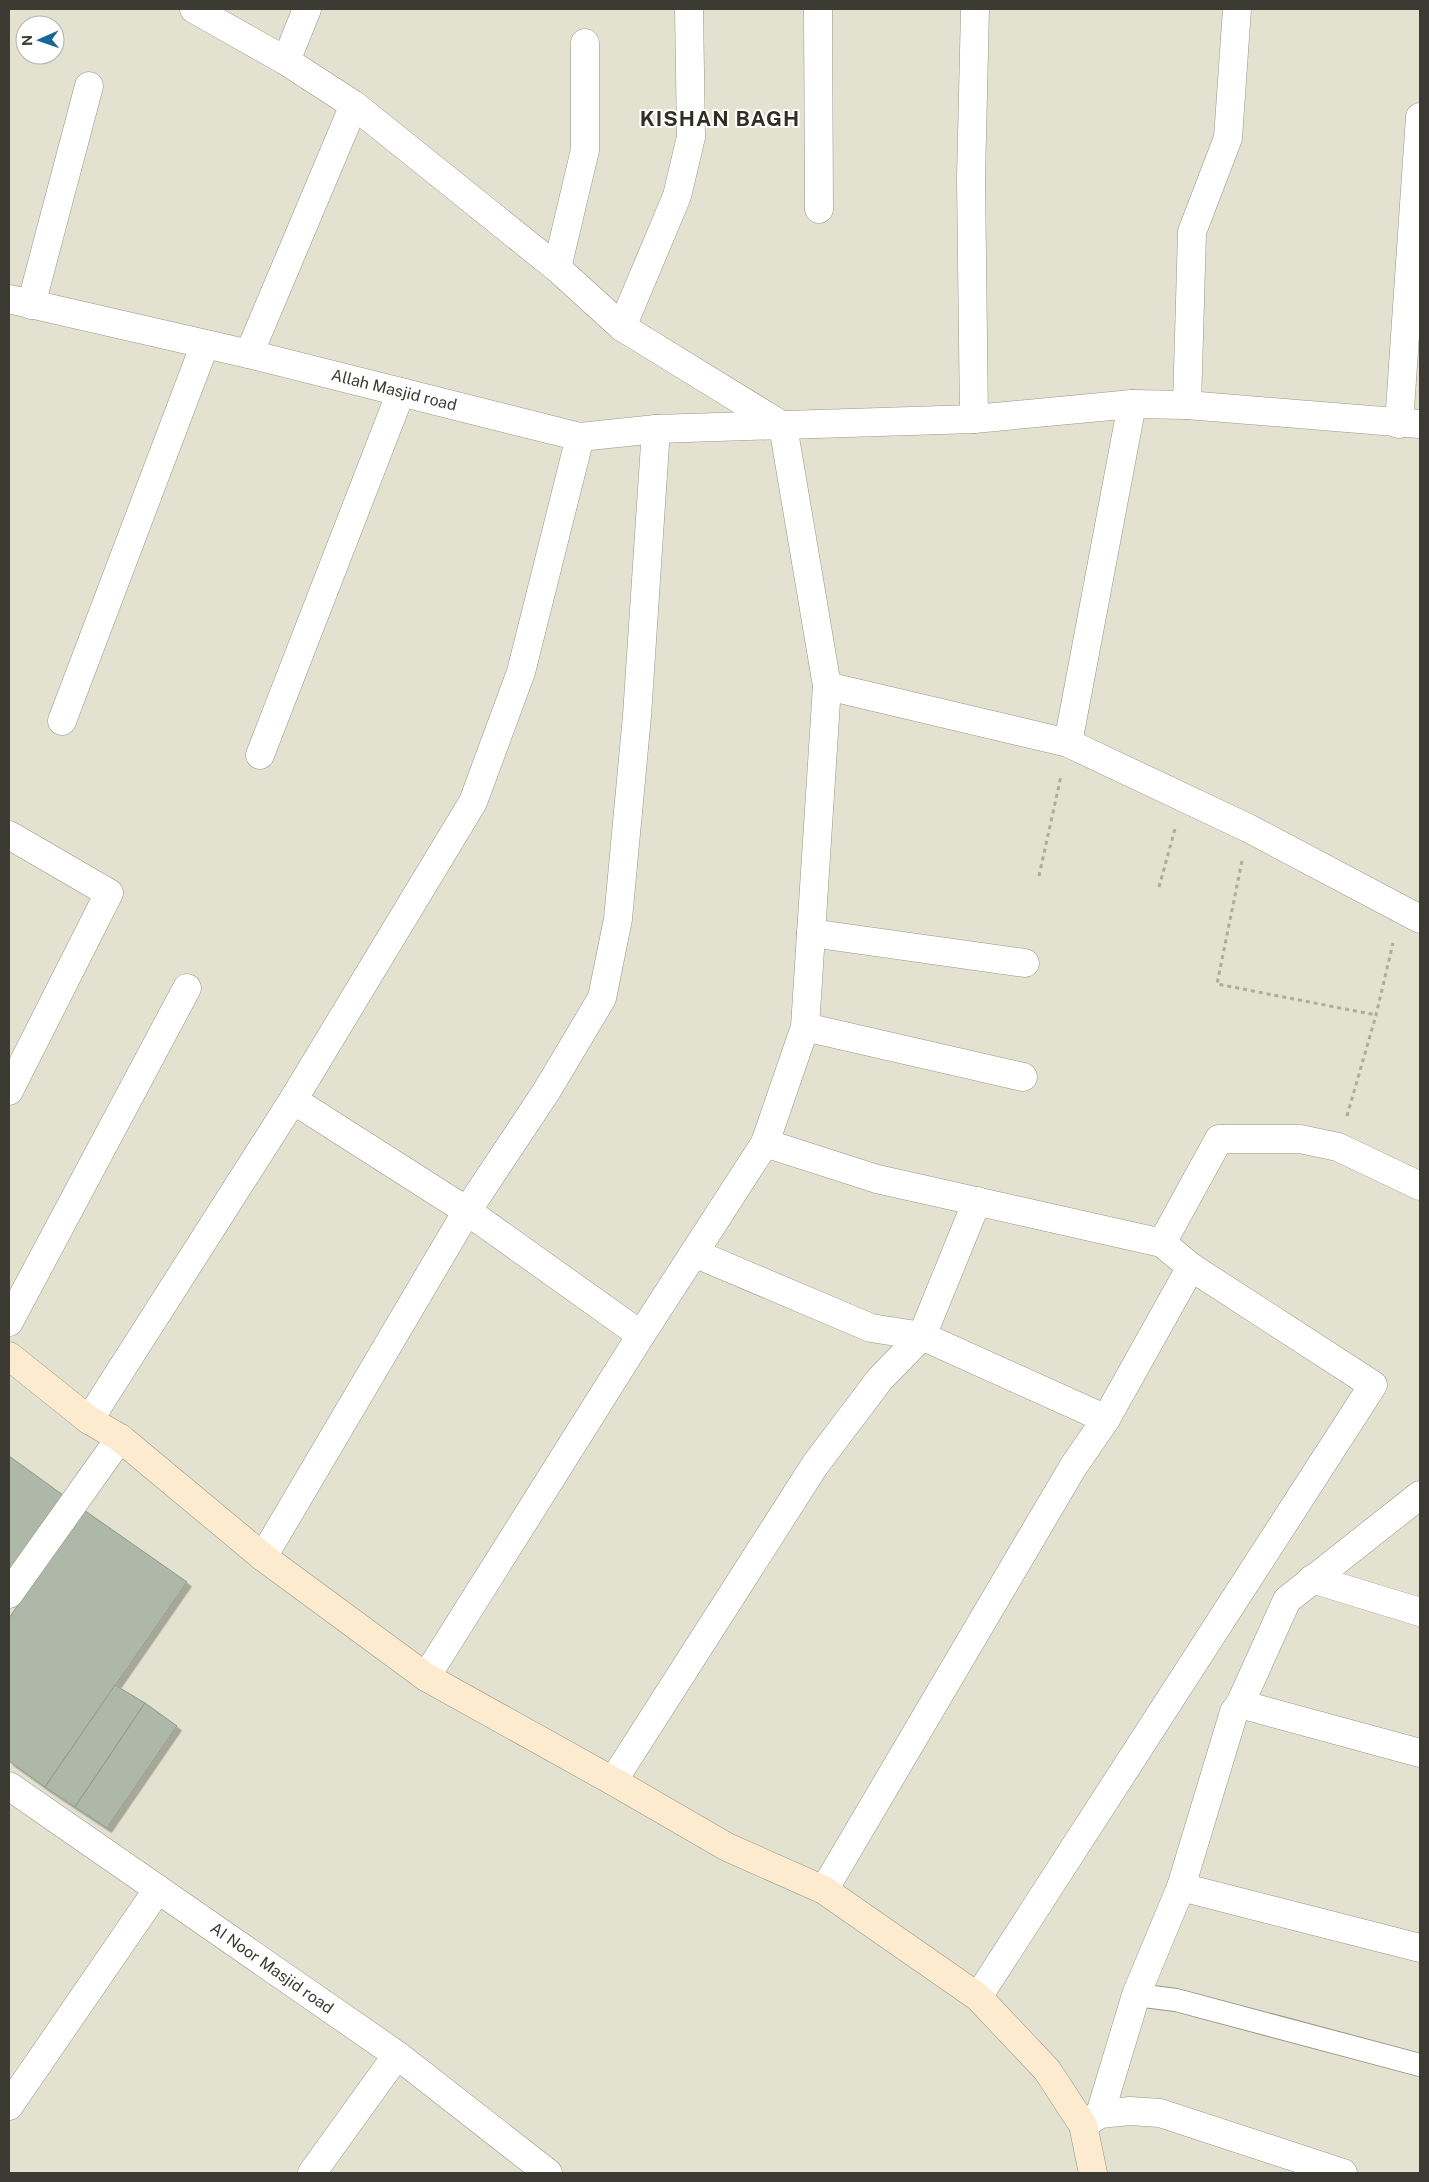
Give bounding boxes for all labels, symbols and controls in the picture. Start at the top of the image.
north arrow [15,15,65,65]
text: N [19,35,35,46]
district label: KISHAN BAGH [640,106,800,131]
street label: Allah Masjid road [329,365,459,415]
street label: AI Noor Masjid road [207,1918,337,2018]

